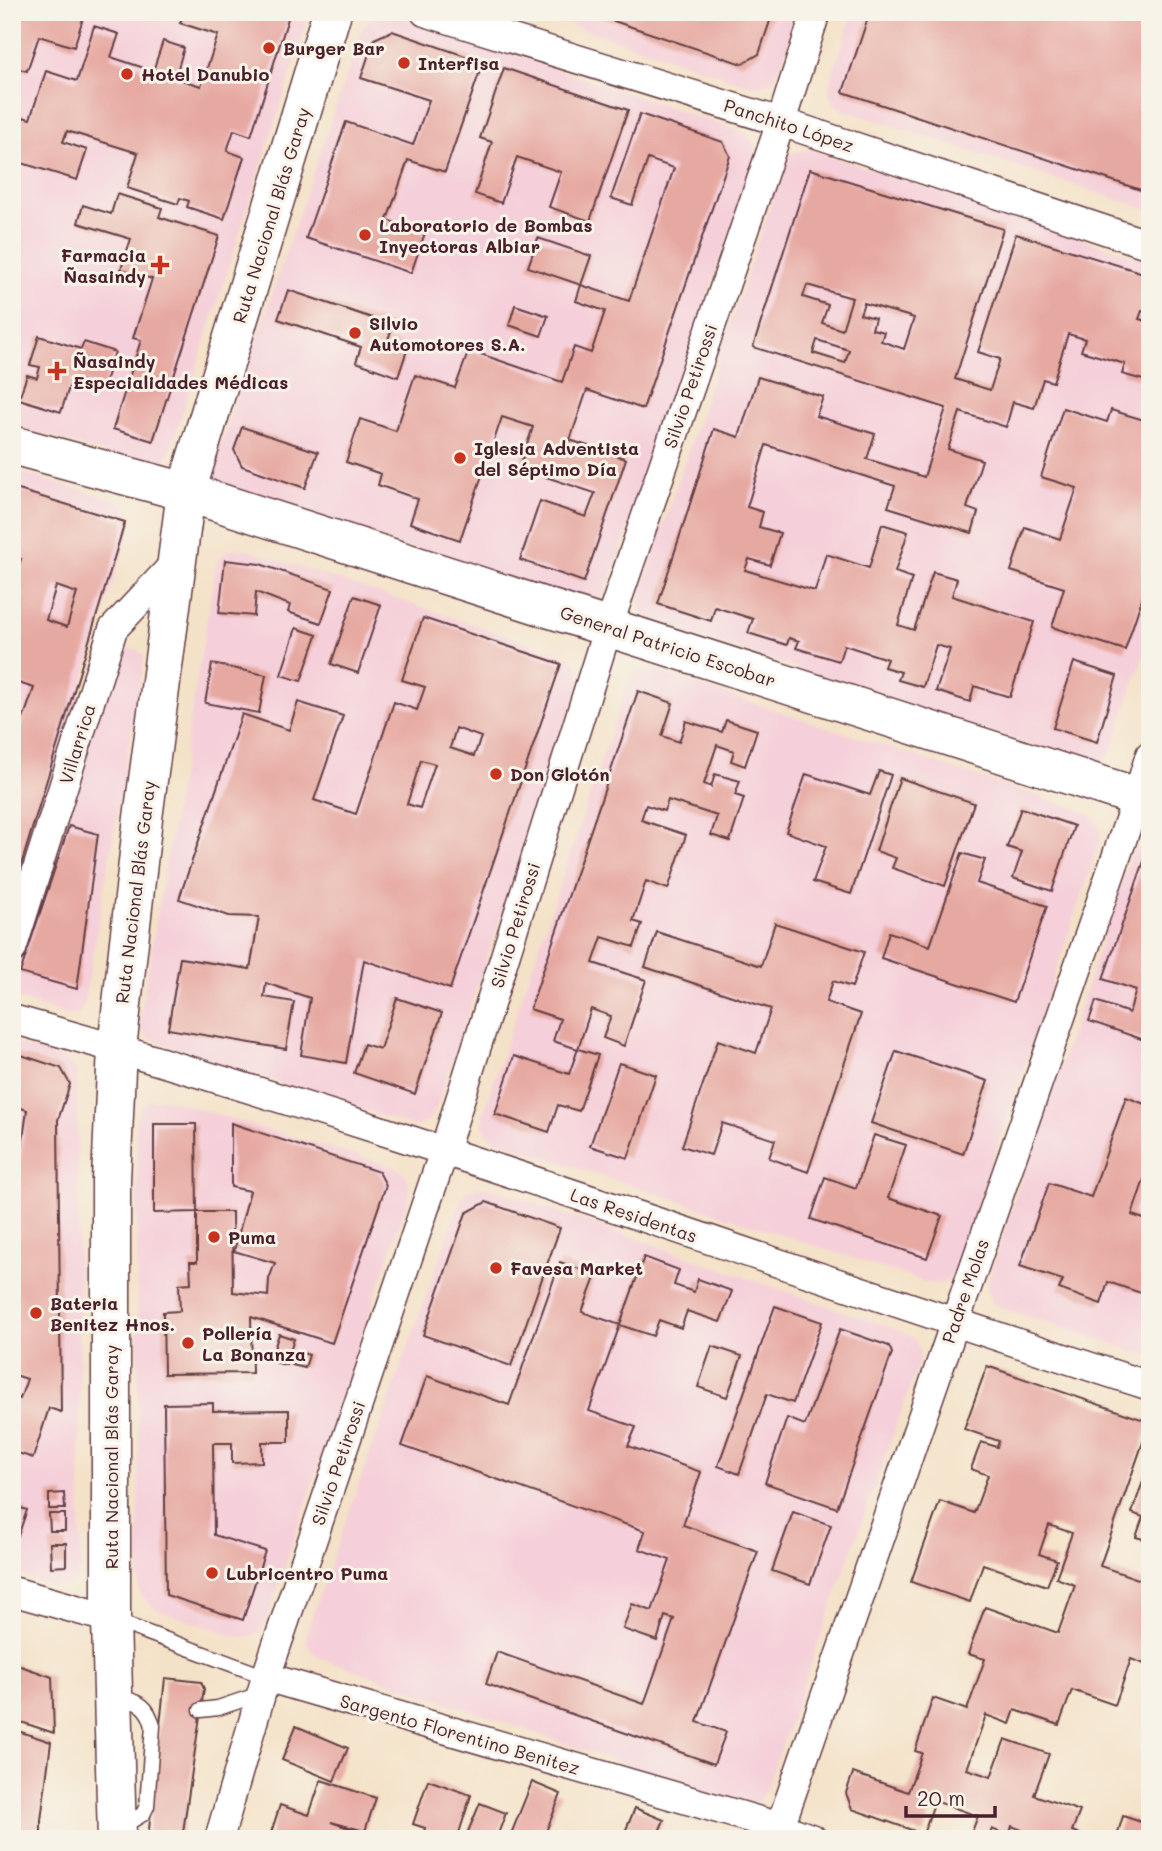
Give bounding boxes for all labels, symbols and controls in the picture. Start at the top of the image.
place label: Burger Bar [283,36,385,60]
marker: Burger Bar [261,40,277,56]
place label: Interfisa [418,51,500,75]
marker: Interfisa [396,55,412,71]
place label: Hotel Danubio [141,62,270,86]
marker: Hotel Danubio [119,66,135,82]
street label: Panchito López [721,93,857,157]
street label: Ruta Nacional Blás Garay [227,104,315,326]
place label: Laboratorio de Bombas Inyectoras Albiar [379,213,593,258]
marker: Laboratorio de Bombas Inyectoras Albiar [357,227,373,243]
place label: Farmacia Ñasaindy [61,243,146,288]
marker: Farmacia Ñasaindy [152,257,168,273]
place label: Silvio Automotores S.A. [369,311,525,356]
street label: Silvio Petirossi [658,321,722,451]
marker: Silvio Automotores S.A. [347,325,363,341]
place label: Ñasaindy Especialidades Médicas [73,349,288,394]
marker: Ñasaindy Especialidades Médicas [47,361,67,381]
place label: Iglesia Adventista del Séptimo Día [474,436,639,481]
marker: Iglesia Adventista del Séptimo Día [452,450,468,466]
street label: General Patricio Escobar [557,600,779,692]
street label: Villarrica [53,701,101,787]
place label: Don Glotón [510,762,610,786]
marker: Don Glotón [488,766,504,782]
street label: Ruta Nacional Blás Garay [109,779,161,1005]
street label: Silvio Petirossi [485,859,545,991]
street label: Las Residentas [567,1182,701,1248]
place label: Puma [228,1225,276,1249]
marker: Puma [206,1229,222,1245]
street label: Padre Molas [936,1236,994,1346]
place label: Favesa Market [510,1256,643,1280]
marker: Favesa Market [488,1260,504,1276]
place label: Bateria Benitez Hnos. [50,1291,175,1336]
marker: Bateria Benitez Hnos. [28,1305,44,1321]
place label: Pollería La Bonanza [202,1321,306,1366]
marker: Pollería La Bonanza [180,1335,196,1351]
street label: Ruta Nacional Blás Garay [99,1345,123,1569]
street label: Silvio Petirossi [306,1398,370,1528]
place label: Lubricentro Puma [226,1561,388,1585]
marker: Lubricentro Puma [204,1565,220,1581]
street label: Sargento Florentino Benitez [337,1688,583,1780]
scale bar [906,1774,996,1818]
text: 20 m [917,1784,965,1811]

